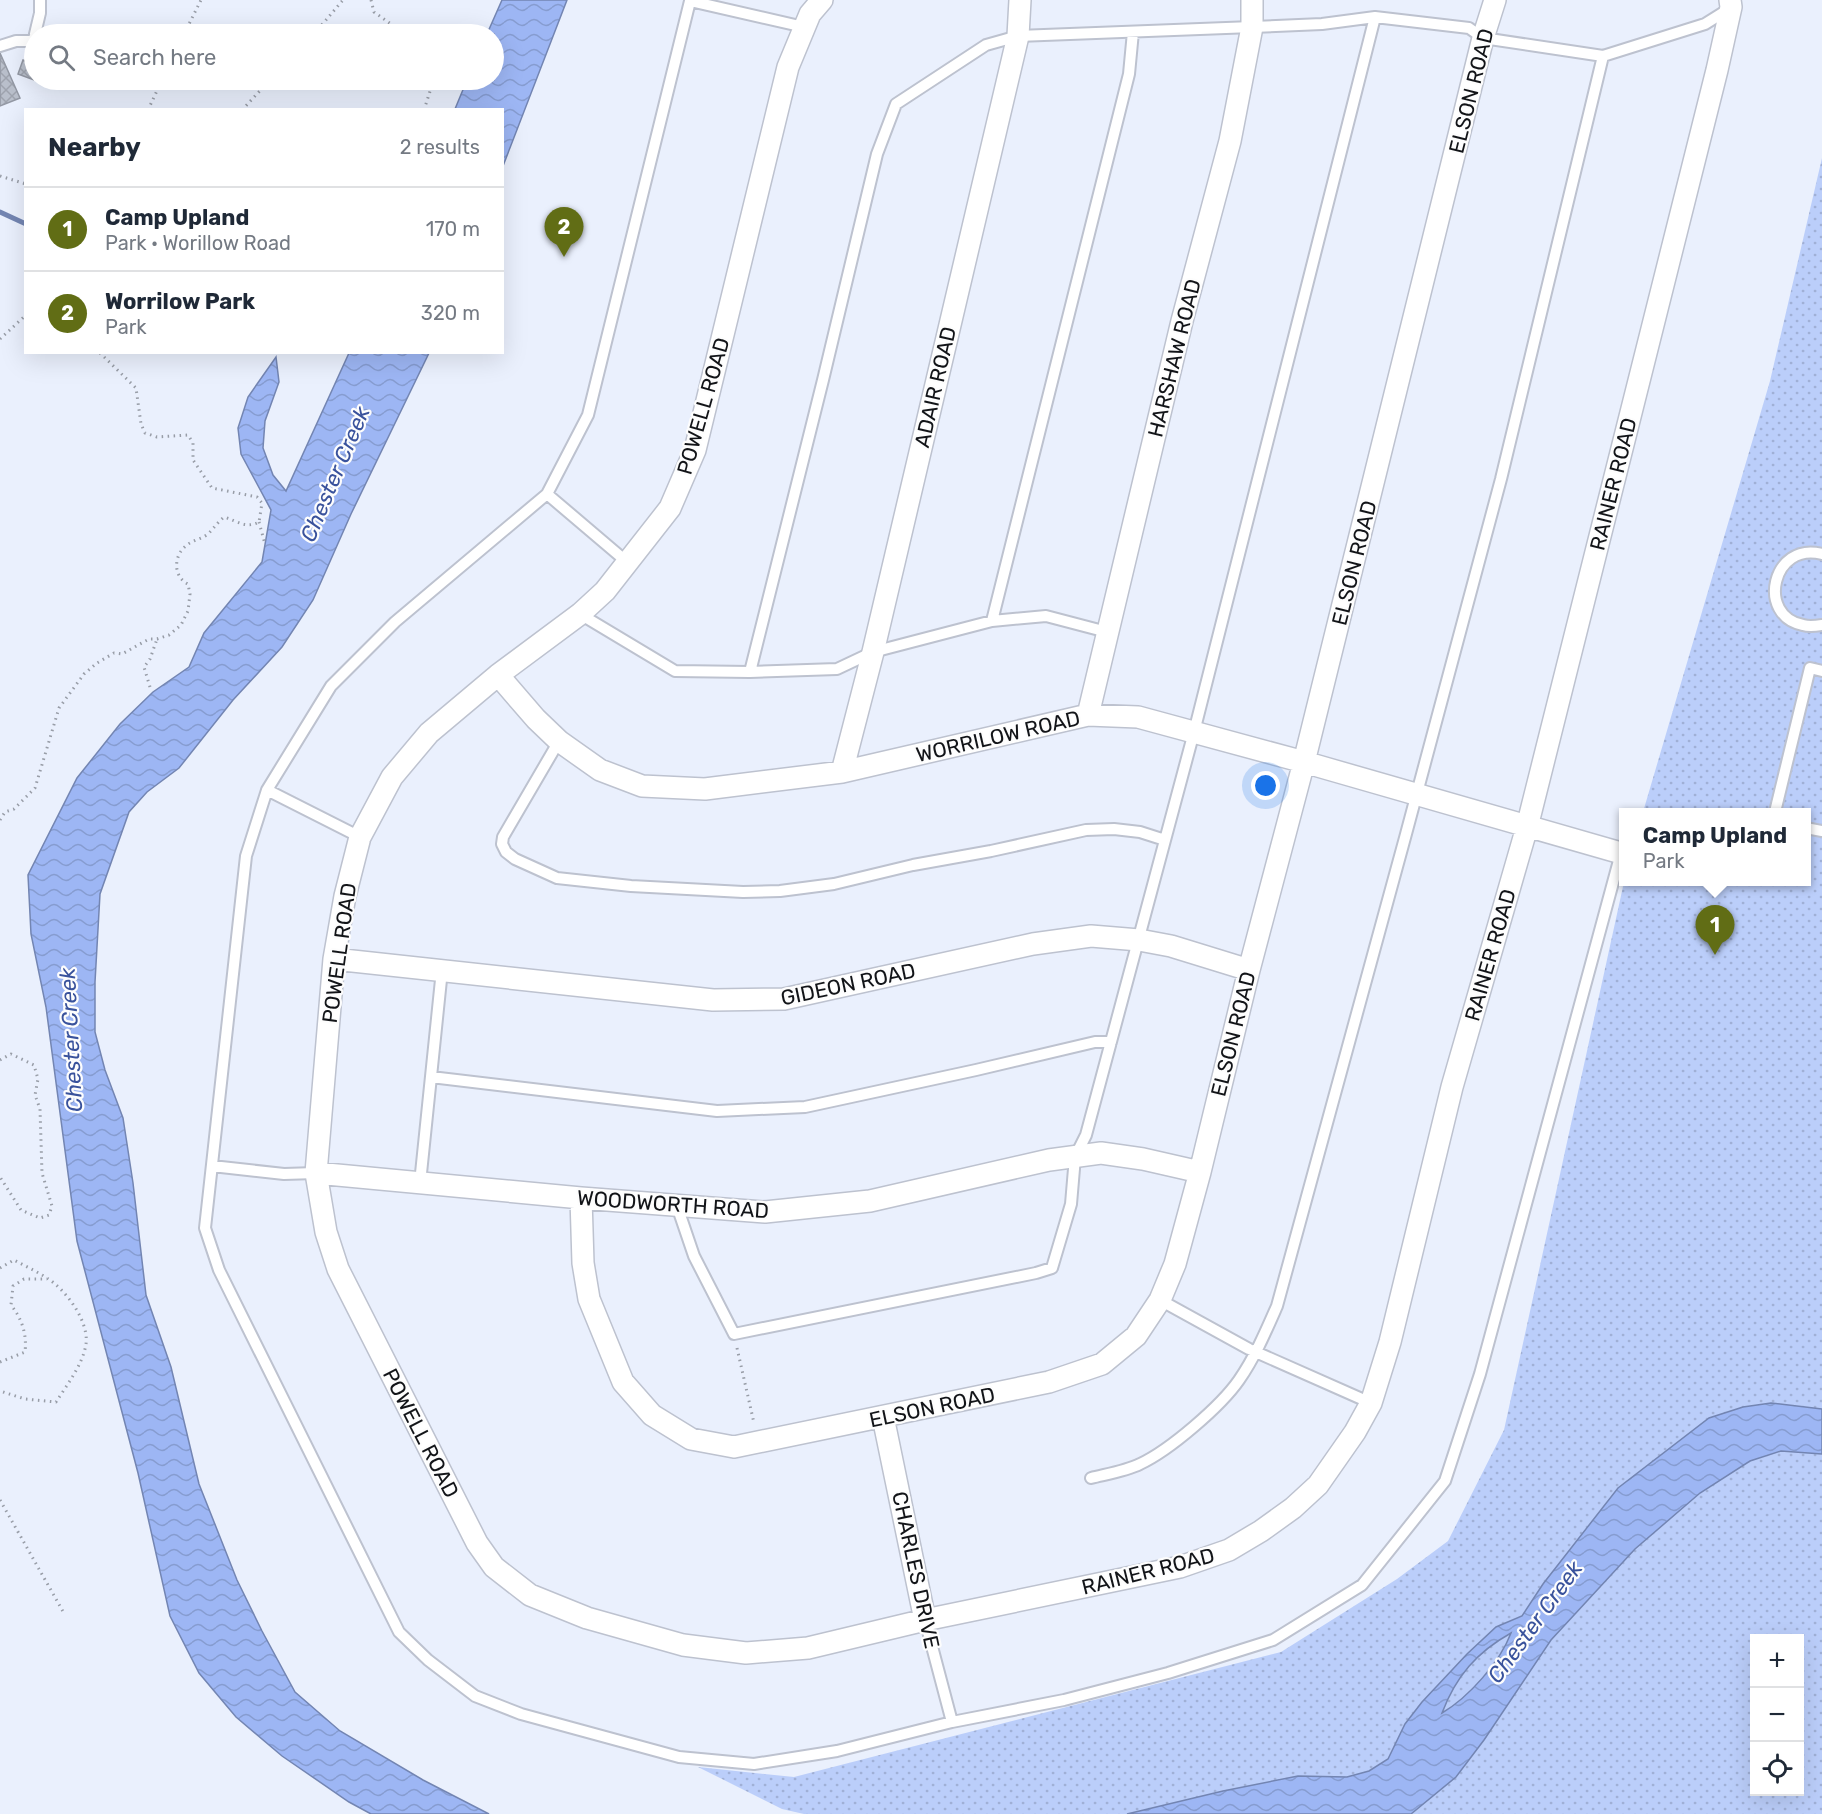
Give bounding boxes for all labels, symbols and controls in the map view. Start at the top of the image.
search box [24,24,504,90]
street label: ELSON ROAD [1443,26,1499,156]
icon: search [45,41,78,74]
text: Search here [93,44,216,71]
text: Nearby [48,132,141,163]
text: 2 results [400,135,480,159]
text: Camp Upland [105,204,249,231]
pin: 2 [544,208,584,257]
text: 1 [63,217,72,241]
text: 170 m [426,217,480,241]
text: Park · Worillow Road [105,231,291,255]
street label: HARSHAW ROAD [1142,276,1206,440]
text: Worrilow Park [105,288,255,315]
text: 2 [61,301,74,325]
text: 320 m [421,301,480,325]
text: Park [105,315,147,339]
street label: ADAIR ROAD [909,324,961,450]
street label: POWELL ROAD [671,335,735,477]
water label: Chester Creek [294,402,376,546]
street label: RAINER ROAD [1584,415,1642,553]
street label: ELSON ROAD [1326,498,1382,628]
street label: WORRILOW ROAD [914,705,1082,767]
your location [1251,771,1280,800]
popup [1619,808,1811,886]
text: Camp Upland [1643,822,1787,849]
text: Park [1643,849,1684,873]
street label: POWELL ROAD [317,881,361,1025]
street label: RAINER ROAD [1459,886,1521,1024]
pin: 1 [1696,906,1734,955]
street label: GIDEON ROAD [778,958,918,1010]
water label: Chester Creek [54,967,88,1113]
street label: ELSON ROAD [1205,969,1261,1099]
street label: WOODWORTH ROAD [576,1185,770,1223]
street label: POWELL ROAD [378,1364,464,1502]
street label: ELSON ROAD [867,1381,997,1433]
street label: CHARLES DRIVE [887,1489,945,1651]
street label: RAINER ROAD [1079,1542,1217,1600]
water label: Chester Creek [1482,1555,1589,1688]
map controls [1750,1634,1804,1796]
button: + [1750,1634,1804,1688]
button: − [1750,1688,1804,1742]
button: locate [1750,1742,1804,1796]

